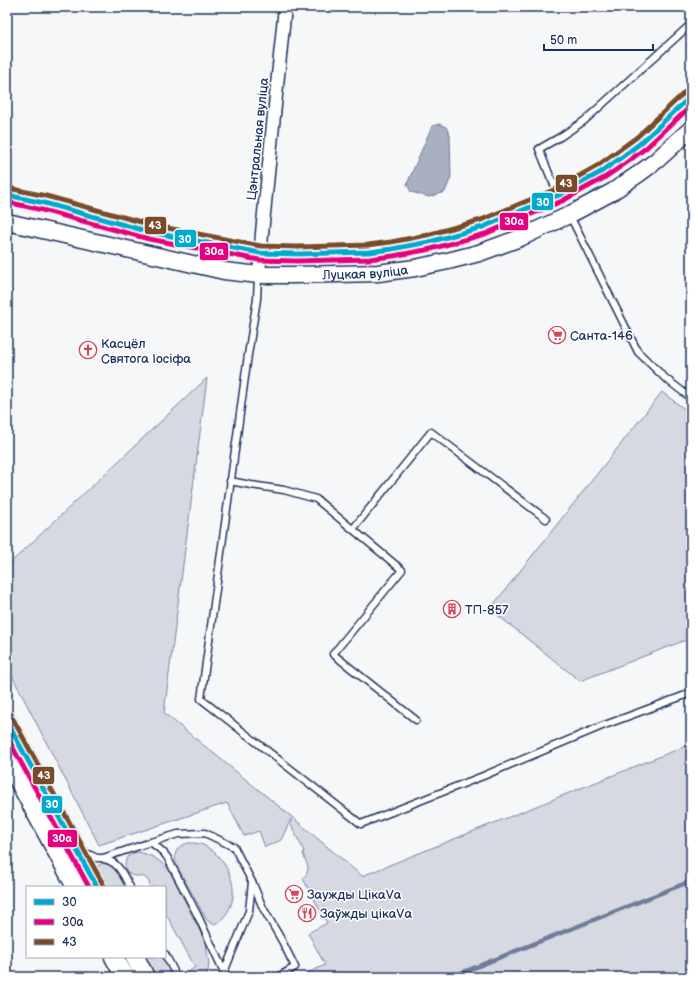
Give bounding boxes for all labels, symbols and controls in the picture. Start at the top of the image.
scale bar [544,26,653,52]
text: 50 m [550,33,577,48]
street label: Цэнтральная вуліца [244,77,272,201]
line badge: 43 [555,174,578,193]
text: 43 [560,177,573,190]
line badge: 30 [531,192,554,211]
text: 30 [536,196,550,209]
line badge: 30а [499,212,529,231]
text: 30а [504,215,524,228]
line badge: 43 [144,216,167,235]
text: 43 [149,219,162,232]
line badge: 30 [174,229,197,248]
text: 30 [178,233,192,246]
line badge: 30а [199,242,229,261]
text: 30а [204,245,224,258]
street label: Луцкая вуліца [321,262,409,283]
supermarket icon: Санта-146 [547,325,567,345]
place label: Санта-146 [570,328,633,344]
place label: Касцёл Святога Іосіфа [101,336,191,367]
church icon: Касцёл Святога Іосіфа [78,340,98,360]
building icon: ТП-857 [442,599,462,619]
place label: ТП-857 [465,602,509,618]
line badge: 43 [32,766,55,785]
text: 43 [38,769,51,782]
line badge: 30 [41,795,63,814]
text: 30 [45,798,59,811]
line badge: 30а [47,829,78,848]
text: 30а [52,832,72,845]
supermarket icon: Заужды ЦікаVа [284,884,304,904]
legend [26,886,166,958]
place label: Заужды ЦікаVа [307,887,402,903]
text: 30 [62,895,76,910]
restaurant icon: Заўжды цікаVа [297,903,317,923]
place label: Заўжды цікаVа [320,906,412,922]
text: 30а [62,915,84,930]
text: 43 [62,935,77,950]

